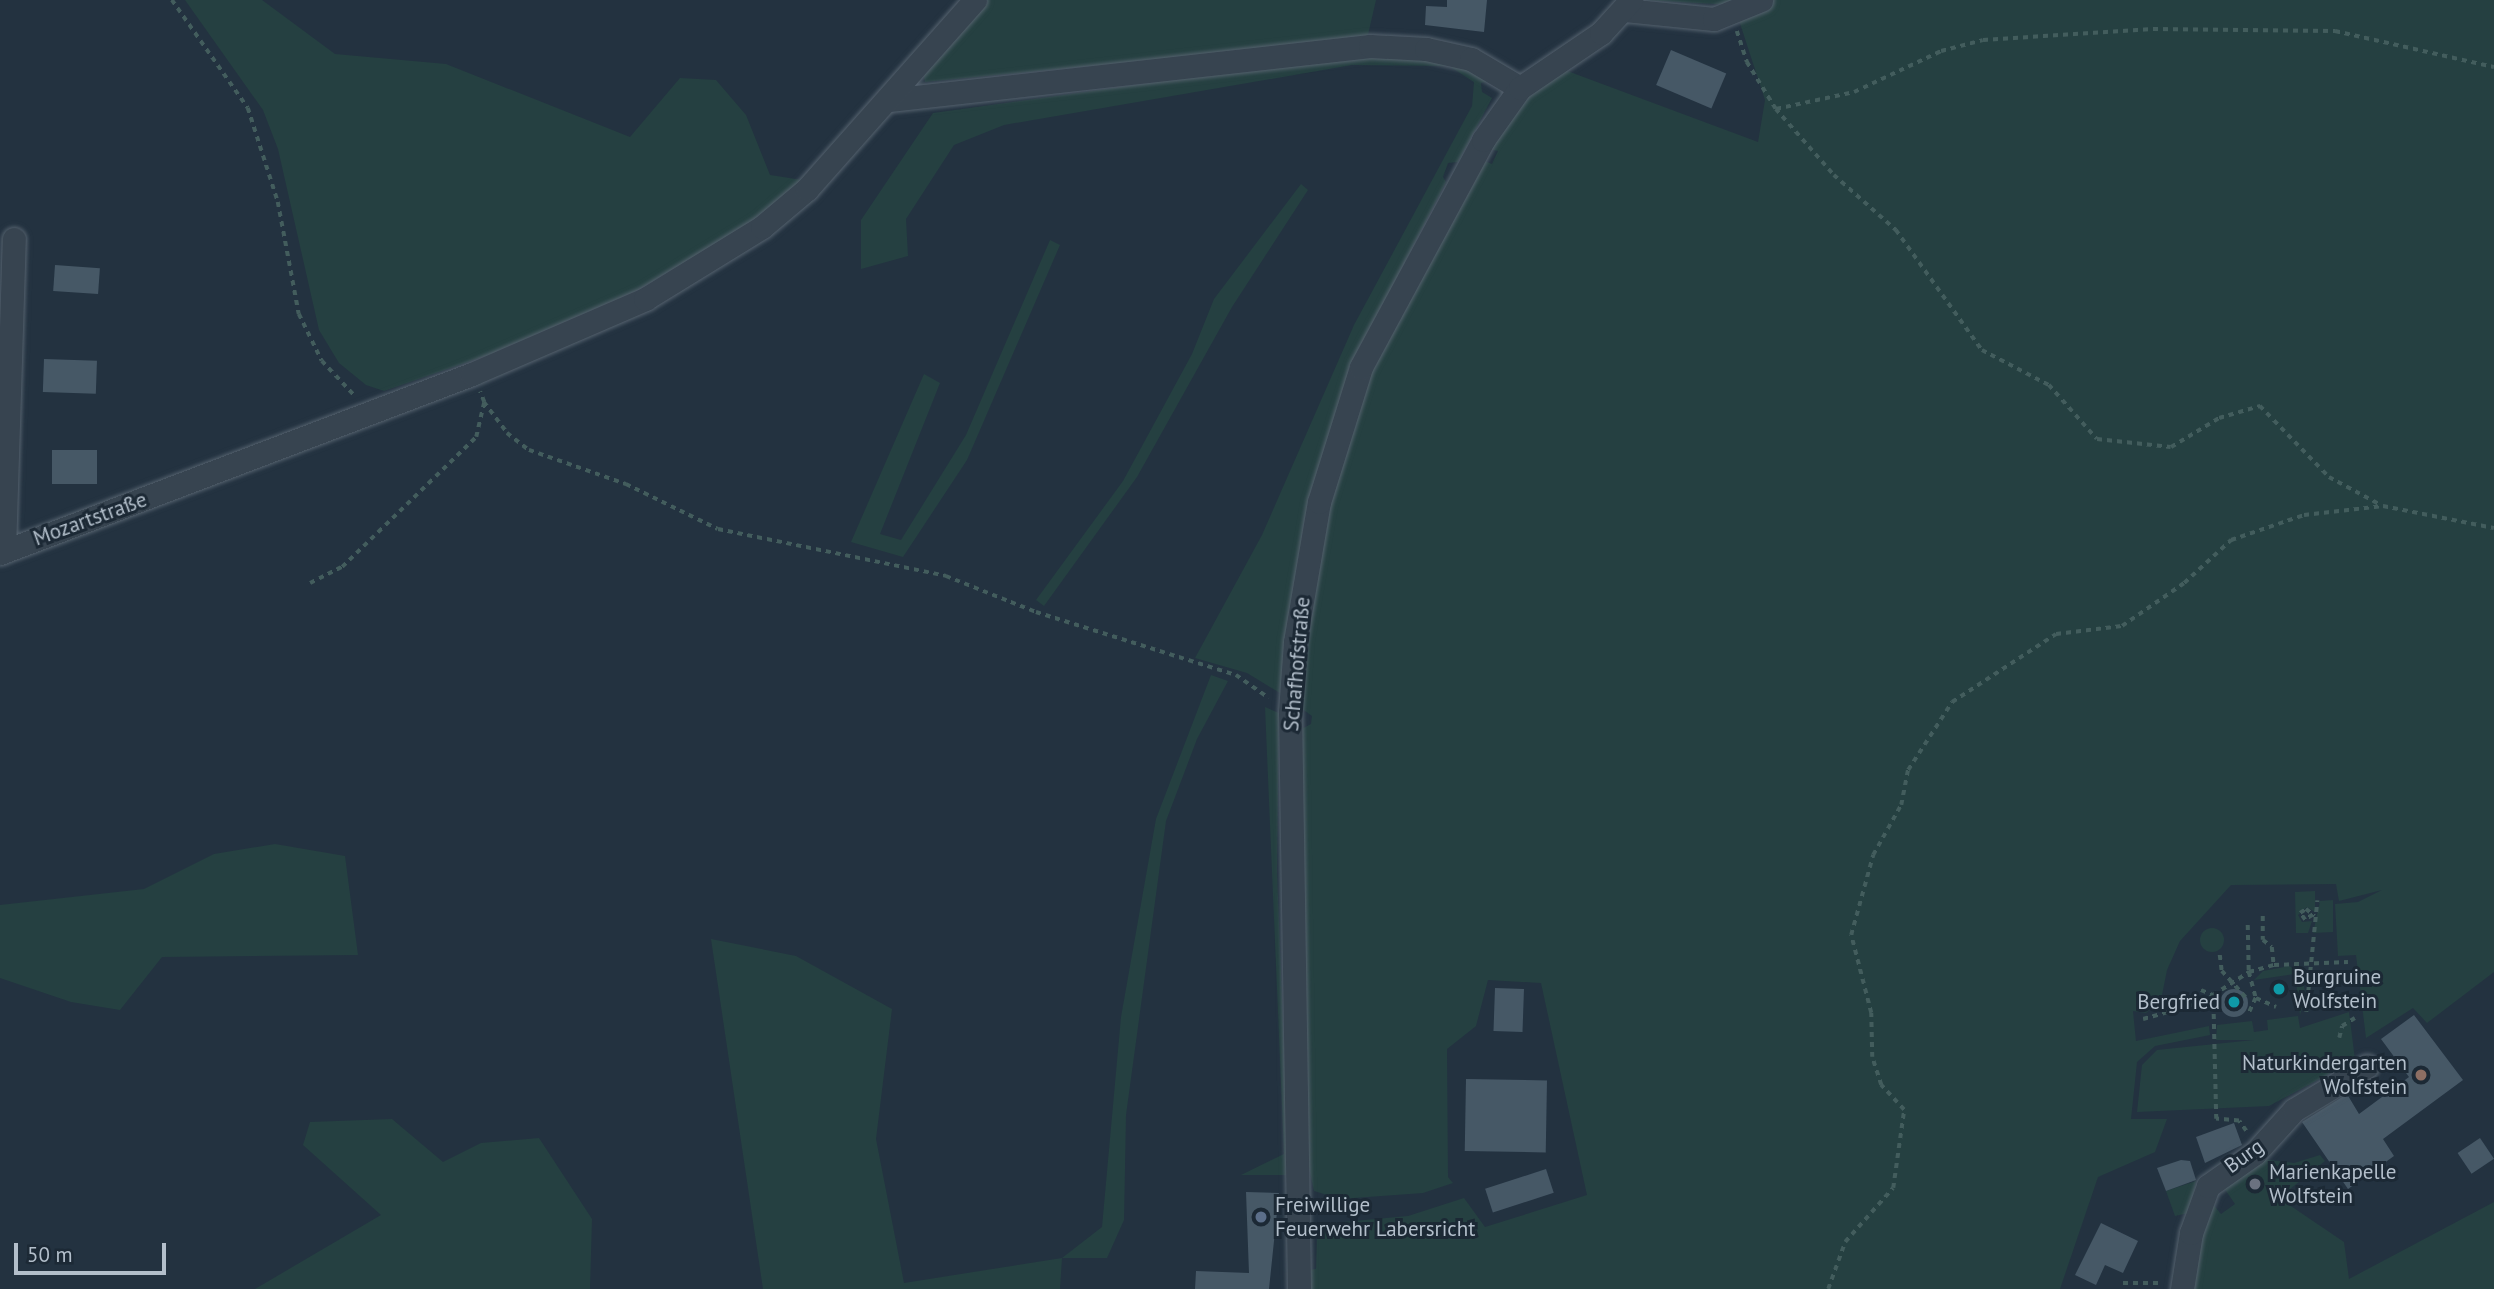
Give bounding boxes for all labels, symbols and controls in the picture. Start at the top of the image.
street label: Mozartstraße [30,487,150,551]
street label: Schafhofstraße [1279,596,1315,732]
place label: Burgruine Wolfstein [2293,964,2381,1014]
marker: Burgruine Wolfstein [2271,981,2287,997]
place label: Bergfried [2137,989,2220,1015]
marker: Bergfried [2226,994,2242,1010]
place label: Naturkindergarten Wolfstein [2242,1050,2407,1100]
marker: Naturkindergarten Wolfstein [2413,1067,2429,1083]
street label: Burg [2220,1133,2268,1179]
place label: Marienkapelle Wolfstein [2269,1159,2396,1209]
marker: Marienkapelle Wolfstein [2247,1176,2263,1192]
place label: Freiwillige Feuerwehr Labersricht [1275,1192,1475,1242]
marker: Freiwillige Feuerwehr Labersricht [1253,1209,1269,1225]
scale bar [18,1230,170,1274]
text: 50 m [27,1241,73,1268]

